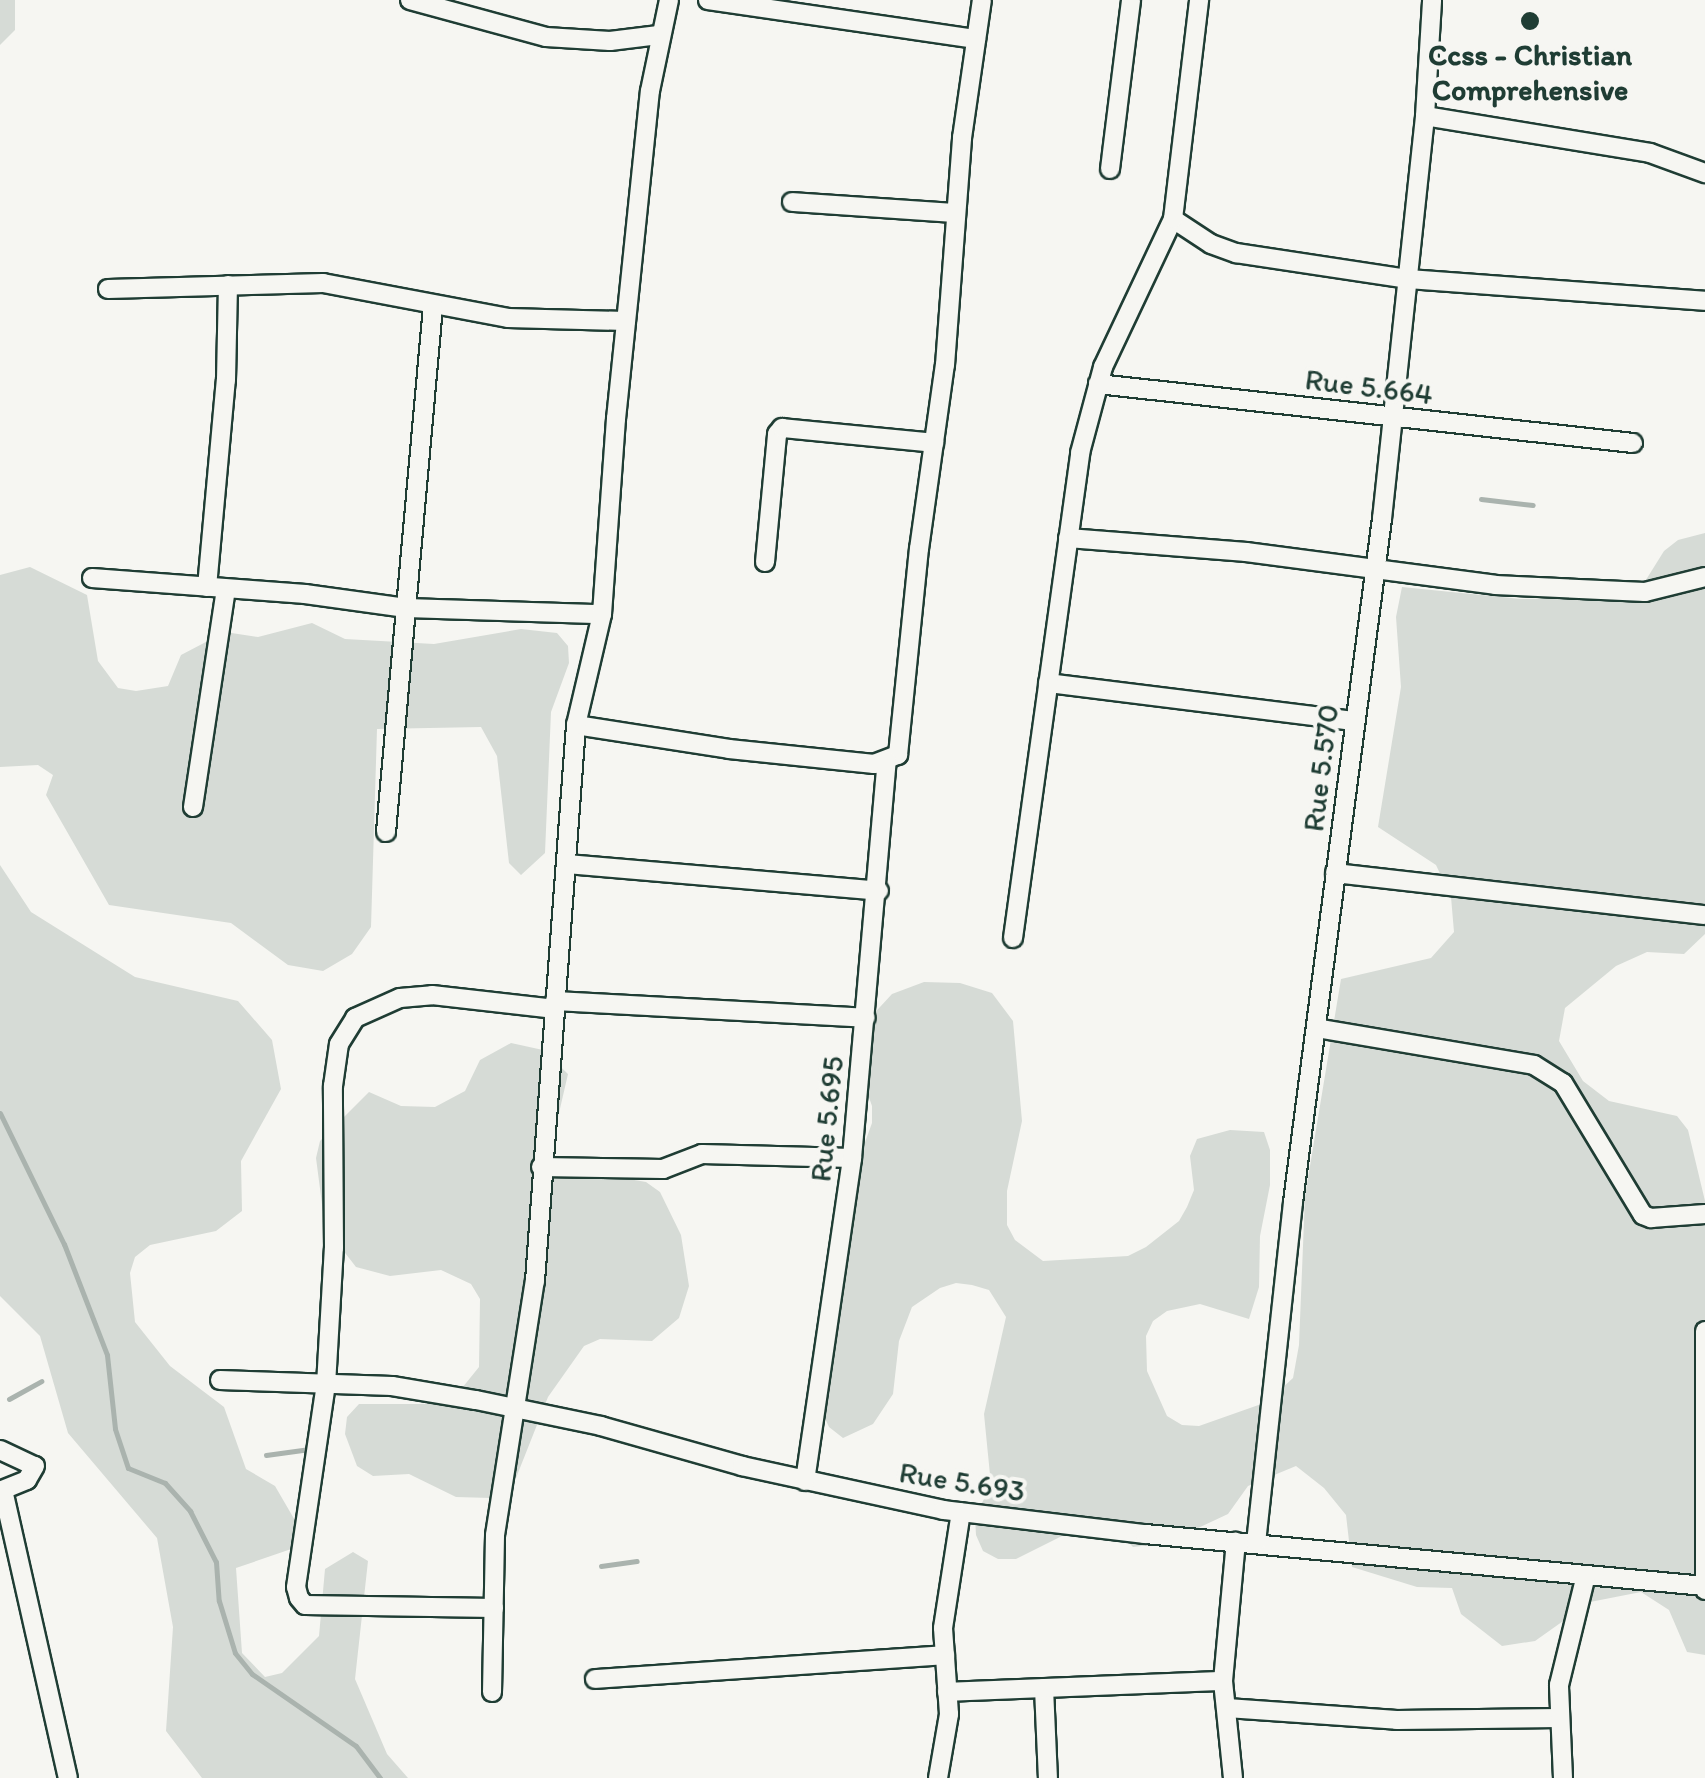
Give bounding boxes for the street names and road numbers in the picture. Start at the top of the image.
street label: Rue 5.664 [1303,361,1435,413]
street label: Rue 5.570 [1295,702,1347,834]
street label: Rue 5.695 [803,1054,851,1184]
street label: Rue 5.693 [897,1454,1027,1510]

